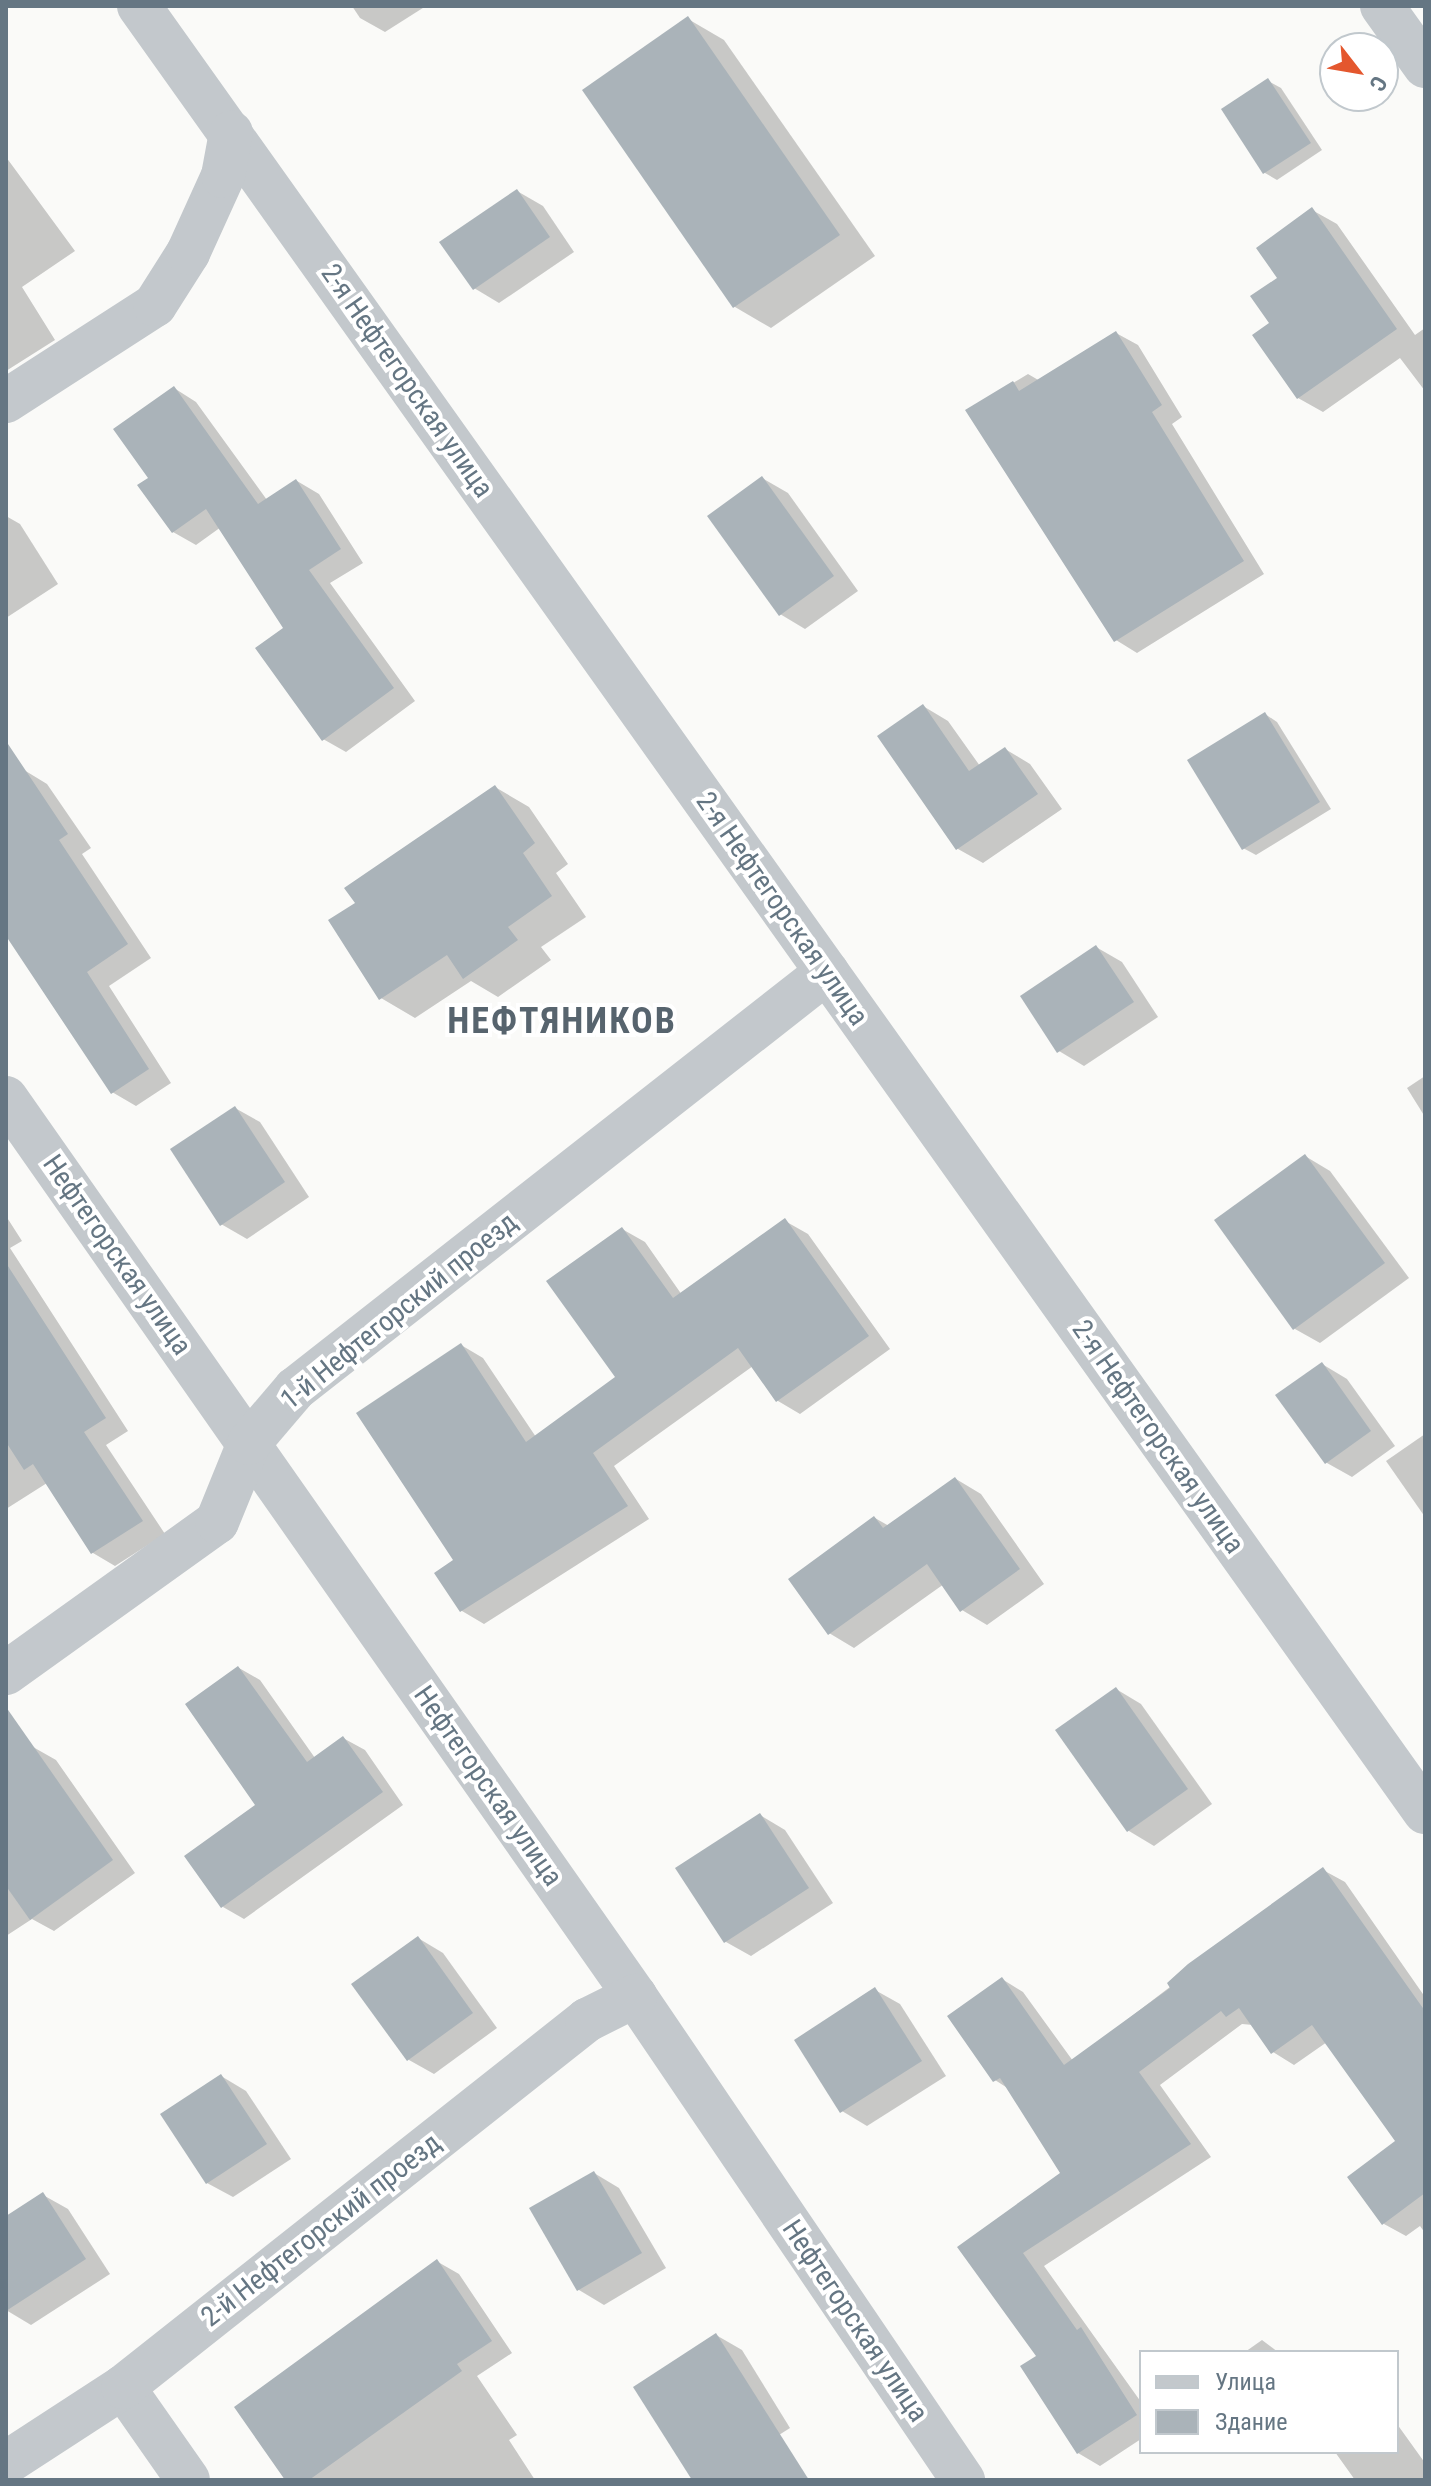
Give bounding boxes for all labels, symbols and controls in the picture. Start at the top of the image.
north arrow [1319,32,1399,112]
text: С [1364,72,1392,95]
street label: 2-я Нефтегорская улица [314,258,500,504]
street label: 2-я Нефтегорская улица [689,786,875,1032]
district label: НЕФТЯНИКОВ [447,1000,677,1044]
street label: Нефтегорская улица [35,1149,199,1361]
street label: 1-й Нефтегорский проезд [274,1205,524,1417]
street label: 2-я Нефтегорская улица [1065,1314,1251,1560]
street label: Нефтегорская улица [406,1680,570,1892]
street label: 2-й Нефтегорский проезд [195,2126,447,2334]
street label: Нефтегорская улица [775,2214,935,2428]
legend [1139,2350,1399,2454]
text: Улица [1215,2368,1276,2396]
text: Здание [1215,2408,1287,2436]

